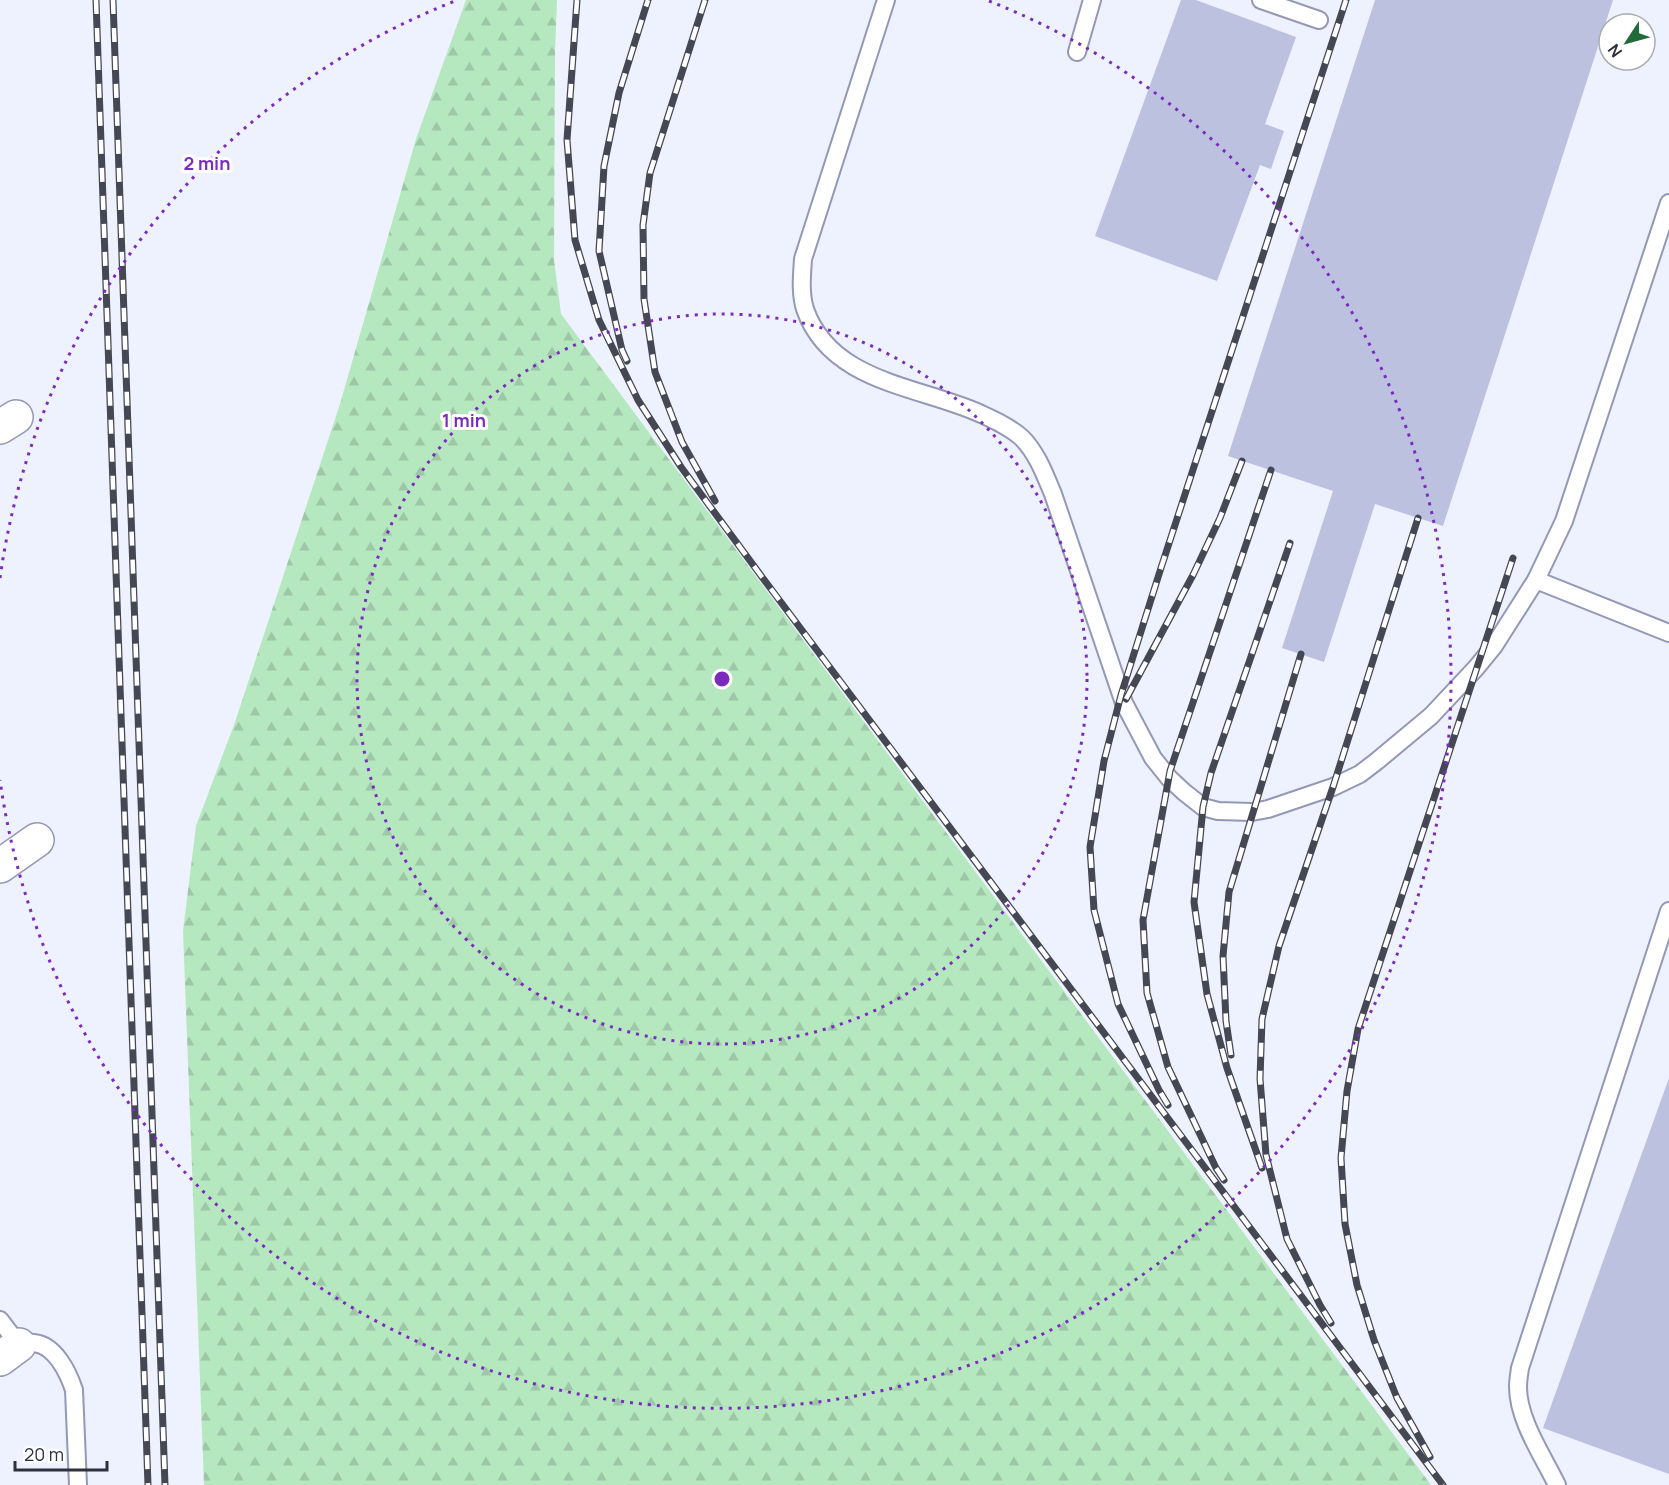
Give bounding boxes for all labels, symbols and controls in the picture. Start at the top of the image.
north arrow [1597,12,1657,72]
text: N [1603,40,1627,62]
text: 2 min [184,151,230,175]
text: 1 min [442,408,486,432]
centre of rings [712,669,732,689]
scale bar [15,1434,106,1472]
text: 20 m [24,1442,64,1466]

